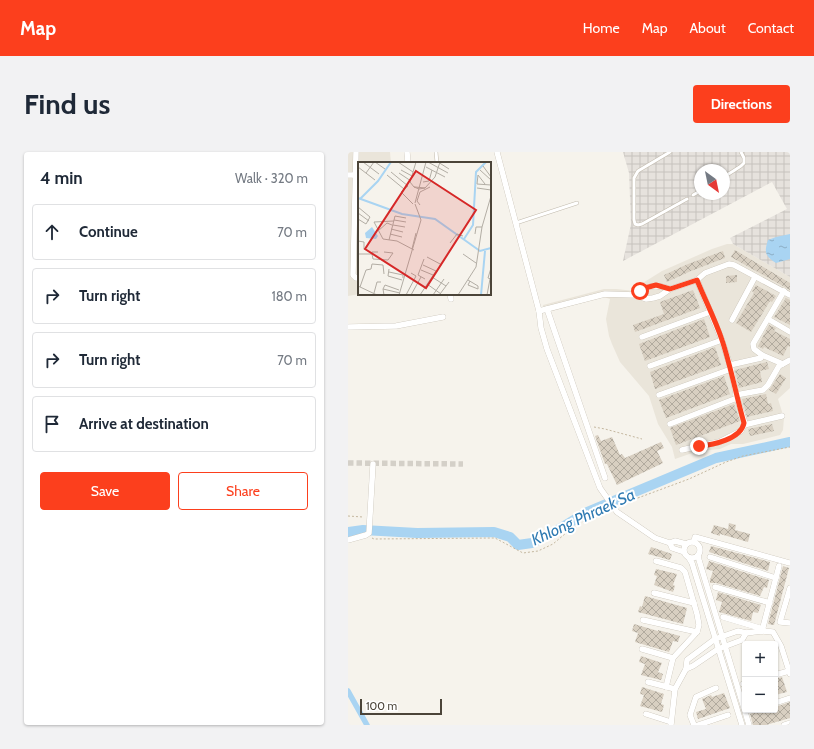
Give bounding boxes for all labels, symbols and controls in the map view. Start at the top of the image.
text: Map [20,17,56,40]
text: Home [583,19,620,37]
text: Map [642,19,667,37]
text: About [689,19,726,37]
text: Contact [748,19,794,37]
button: Directions [693,85,790,123]
text: Find us [24,87,110,121]
inset map [358,162,491,295]
north arrow [694,164,730,200]
text: 4 min [40,168,83,188]
text: Walk · 320 m [235,170,308,186]
icon: ahead [41,221,63,243]
text: Continue [79,223,138,241]
text: 70 m [277,224,307,240]
route start [631,282,649,300]
icon: right [41,285,63,307]
text: Turn right [79,287,140,305]
text: 180 m [271,288,307,304]
icon: right [41,349,63,371]
text: Turn right [79,351,140,369]
text: 70 m [277,352,307,368]
icon: arrive [41,413,63,435]
text: Arrive at destination [79,415,209,433]
route end [690,437,708,455]
button: Save [40,472,170,510]
button: Share [178,472,308,510]
water label: Khlong Phraek Sa [528,485,638,549]
map controls [742,641,778,713]
button: + [742,641,778,677]
button: − [742,677,778,713]
scale bar [360,697,442,716]
text: 100 m [366,699,397,713]

